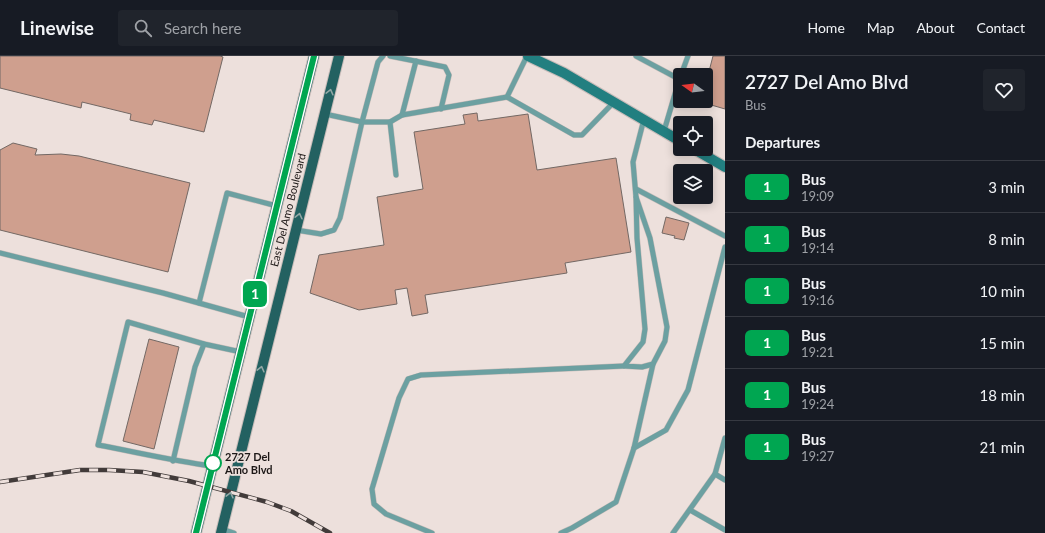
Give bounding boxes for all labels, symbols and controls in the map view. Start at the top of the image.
search box [118,10,398,46]
text: Linewise [20,16,94,39]
icon: search [132,17,154,39]
text: Search here [164,19,241,37]
text: Home [807,19,845,36]
text: Map [867,19,894,36]
text: About [916,19,954,36]
text: Contact [976,19,1025,36]
north arrow [673,68,713,108]
map controls [673,68,713,204]
button: heart [983,69,1025,111]
text: 2727 Del Amo Blvd [745,70,909,93]
one-way arrow [326,89,334,95]
text: Bus [745,97,766,113]
button: locate [673,116,713,156]
text: Departures [745,133,820,151]
street label: East Del Amo Boulevard [267,152,308,268]
button: layers [673,164,713,204]
text: Bus [801,170,826,188]
text: 1 [763,178,771,195]
text: 3 min [988,178,1025,196]
text: 19:09 [801,188,834,204]
one-way arrow [295,212,303,219]
text: Bus [801,222,826,240]
text: 1 [763,230,771,247]
text: 8 min [988,230,1025,248]
text: 19:14 [801,240,834,256]
text: Bus [801,274,826,292]
line badge: 1 [242,281,268,307]
text: 1 [763,282,771,299]
text: 10 min [979,282,1025,300]
text: 1 [251,285,259,302]
text: 19:16 [801,292,834,308]
text: Bus [801,326,826,344]
text: 1 [763,334,771,351]
text: 15 min [979,334,1025,352]
text: 19:21 [801,344,834,360]
one-way arrow [257,366,265,372]
text: Bus [801,378,826,396]
text: 1 [763,386,771,403]
text: 18 min [979,386,1025,404]
text: 19:24 [801,396,834,412]
text: Bus [801,430,826,448]
text: 1 [763,438,771,455]
text: 21 min [979,438,1025,456]
text: 19:27 [801,448,834,464]
place label: 2727 Del Amo Blvd [224,450,273,476]
marker: 2727 Del Amo Blvd [204,454,222,472]
one-way arrow [225,492,234,499]

